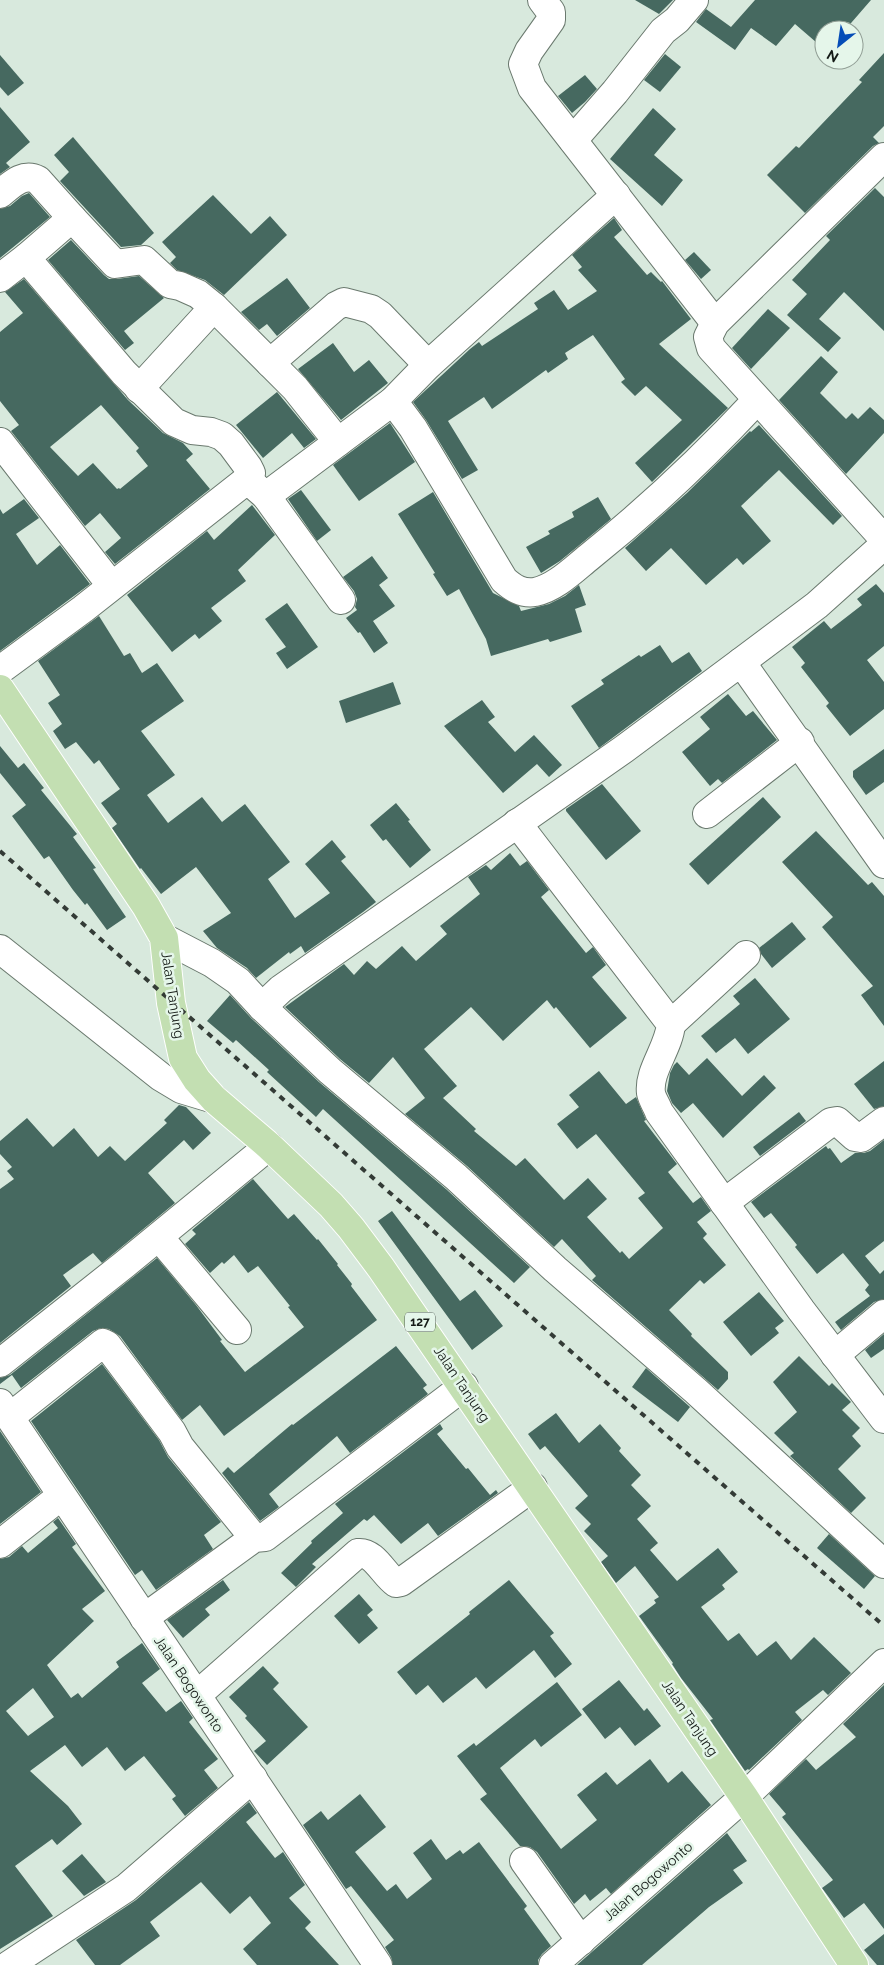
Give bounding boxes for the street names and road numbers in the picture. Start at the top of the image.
street label: Jalan Tanjung [158,950,188,1040]
road number: 127 [405,1312,435,1331]
street label: Jalan Tanjung [431,1343,493,1425]
street label: Jalan Bogowonto [151,1633,227,1735]
street label: Jalan Tanjung [659,1677,721,1759]
street label: Jalan Bogowonto [600,1838,696,1924]

